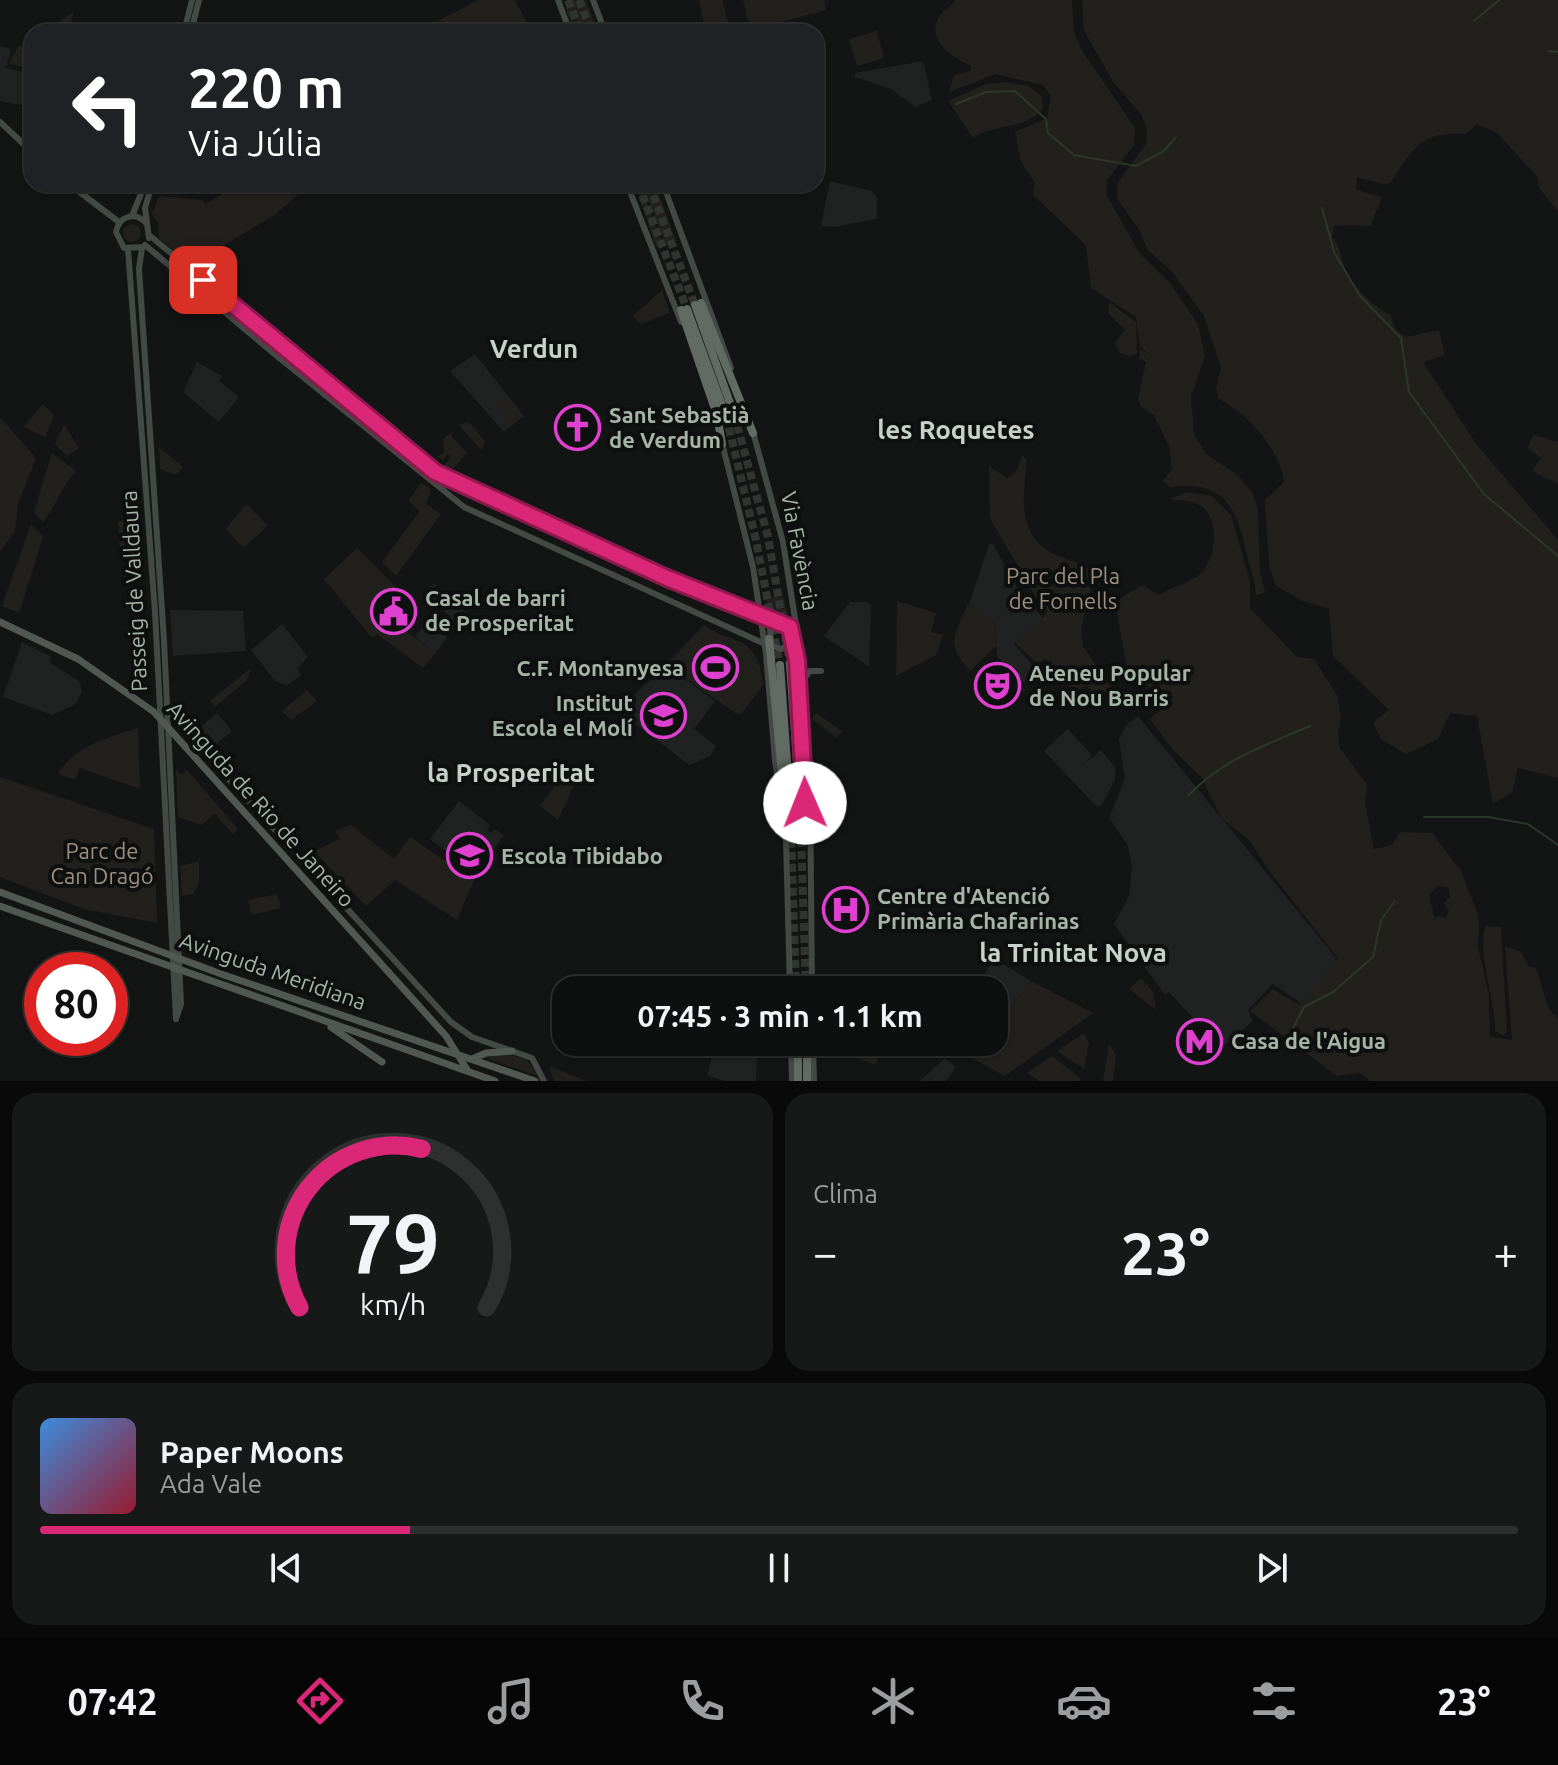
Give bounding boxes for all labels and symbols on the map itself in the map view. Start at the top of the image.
pin [169,246,237,314]
district label: Verdun [490,334,578,363]
place label: Sant Sebastià de Verdum [609,402,749,452]
church icon: Sant Sebastià de Verdum [554,404,602,452]
district label: les Roquetes [877,415,1035,444]
street label: Via Favència [777,489,824,613]
street label: Passeig de Valldaura [116,490,151,692]
park label: Parc del Pla de Fornells [1006,563,1120,613]
place label: Casal de barri de Prosperitat [425,585,574,635]
public building icon: Casal de barri de Prosperitat [370,587,418,635]
sports icon: C.F. Montanyesa [691,644,739,692]
place label: C.F. Montanyesa [517,655,684,680]
place label: Ateneu Popular de Nou Barris [1029,660,1191,710]
theatre icon: Ateneu Popular de Nou Barris [974,662,1022,710]
place label: Institut Escola el Molí [492,690,633,740]
school or university icon: Institut Escola el Molí [640,692,688,740]
street label: Avinguda de Rio de Janeiro [163,696,360,911]
district label: la Prosperitat [427,758,595,787]
position arrow [763,761,847,845]
school or university icon: Escola Tibidabo [446,832,494,880]
park label: Parc de Can Dragó [50,838,154,888]
place label: Escola Tibidabo [501,843,663,868]
place label: Centre d'Atenció Primària Chafarinas [877,883,1079,933]
hospital icon: Centre d'Atenció Primària Chafarinas [822,885,870,933]
street label: Avinguda Meridiana [177,927,370,1014]
district label: la Trinitat Nova [979,938,1167,967]
speed limit sign: 80 [24,952,128,1056]
metro station icon: Casa de l'Aigua [1176,1017,1224,1065]
place label: Casa de l'Aigua [1231,1028,1386,1053]

